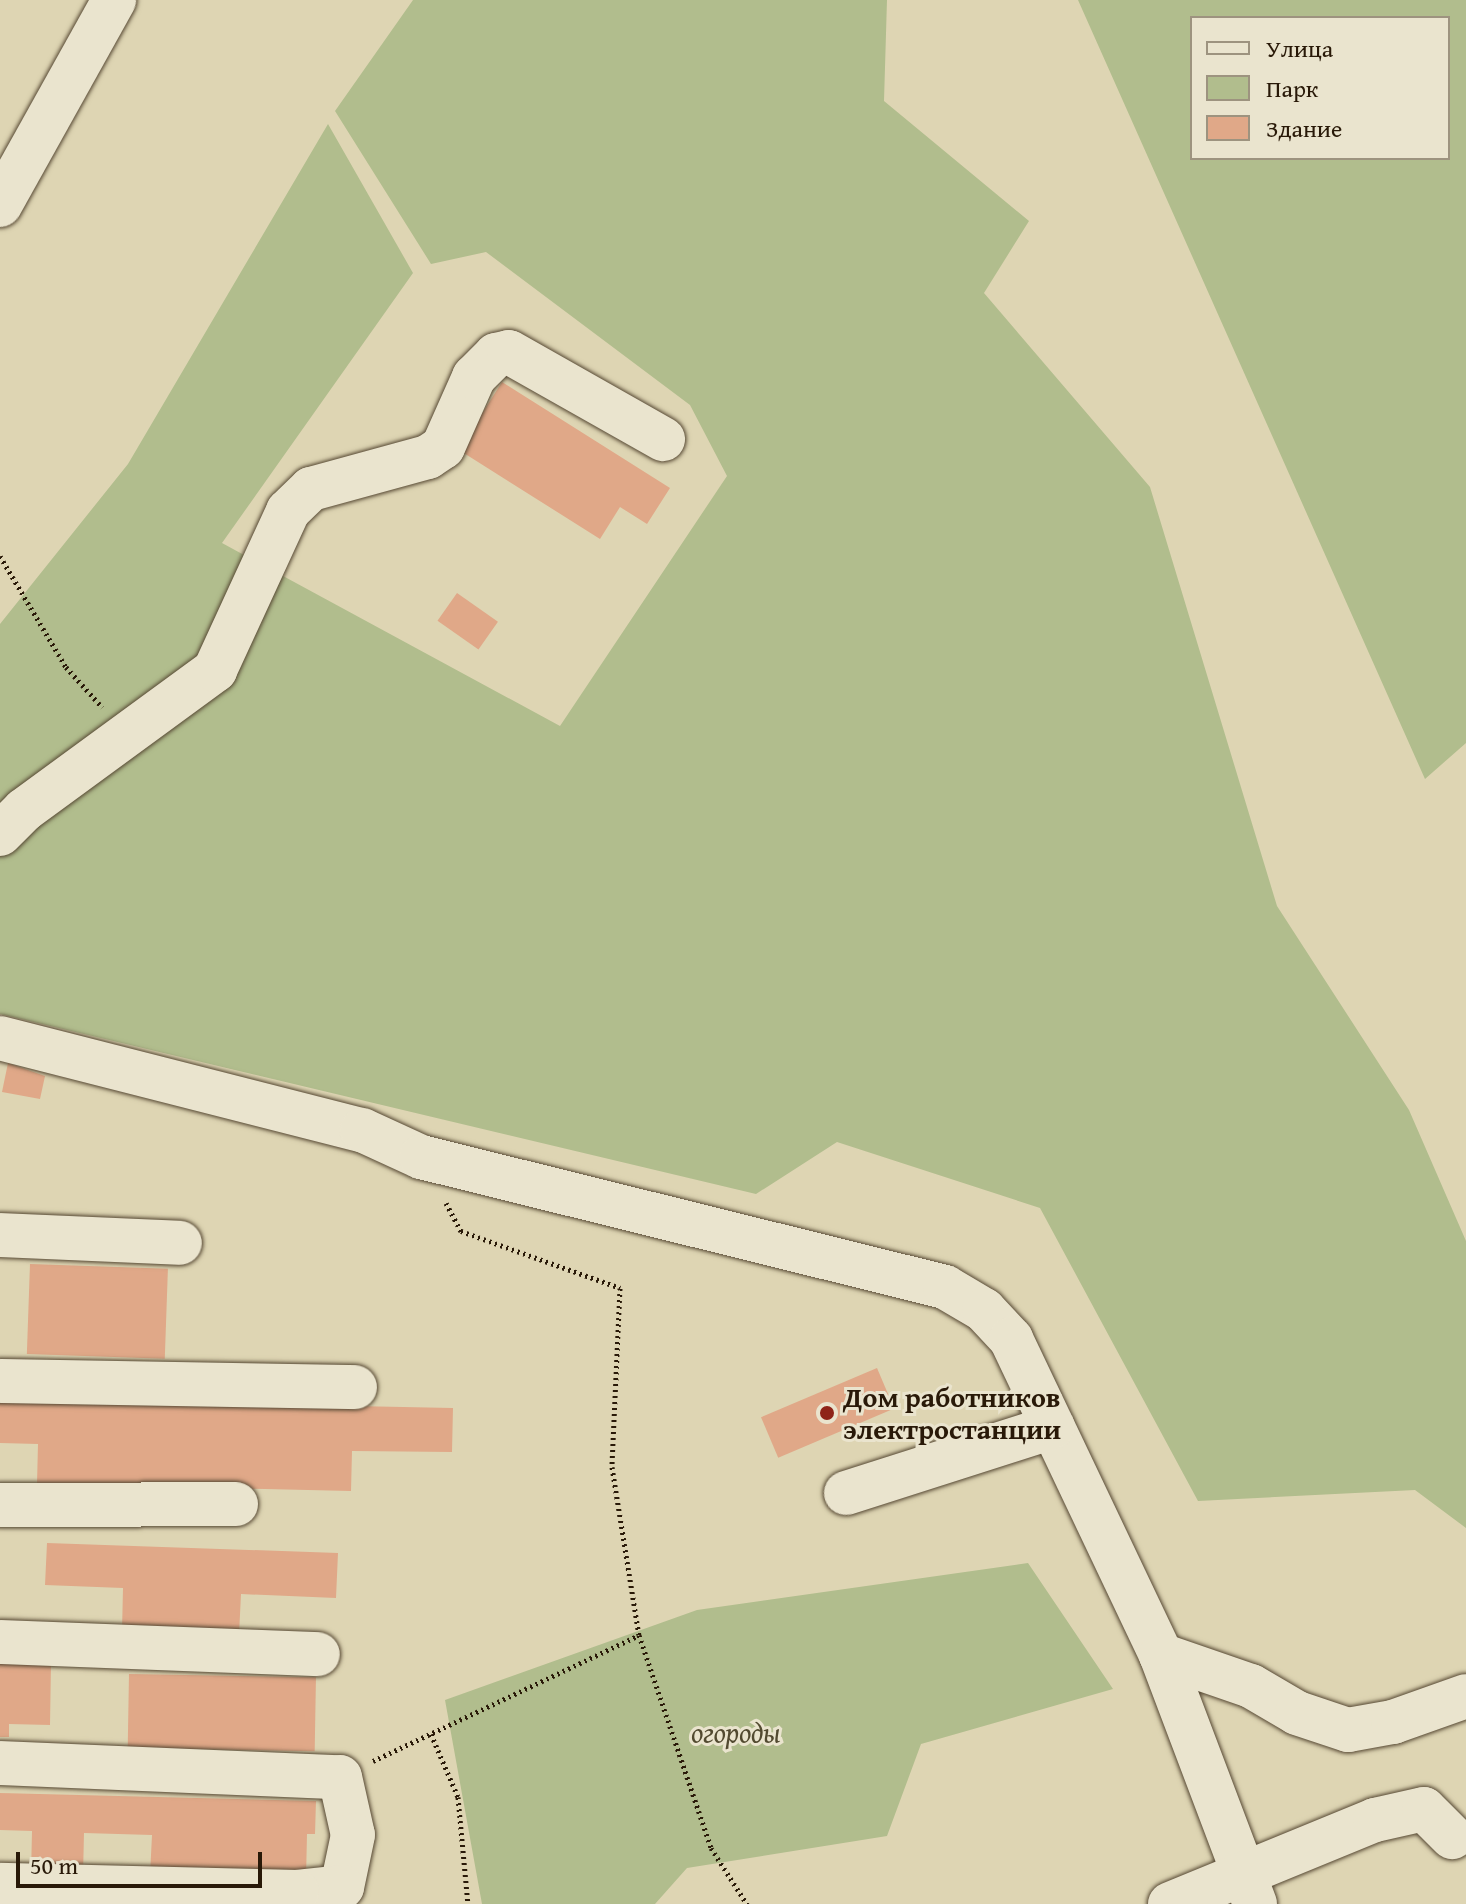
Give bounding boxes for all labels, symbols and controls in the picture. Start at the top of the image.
legend [1190,16,1450,160]
text: Улица [1266,31,1333,66]
text: Парк [1266,71,1318,106]
text: Здание [1266,111,1342,146]
place label: Дом работников электростанции [843,1380,1061,1446]
marker: Дом работников электростанции [818,1404,836,1422]
park label: огороды [691,1715,781,1749]
scale bar [20,1836,266,1886]
text: 50 m [30,1848,78,1883]

